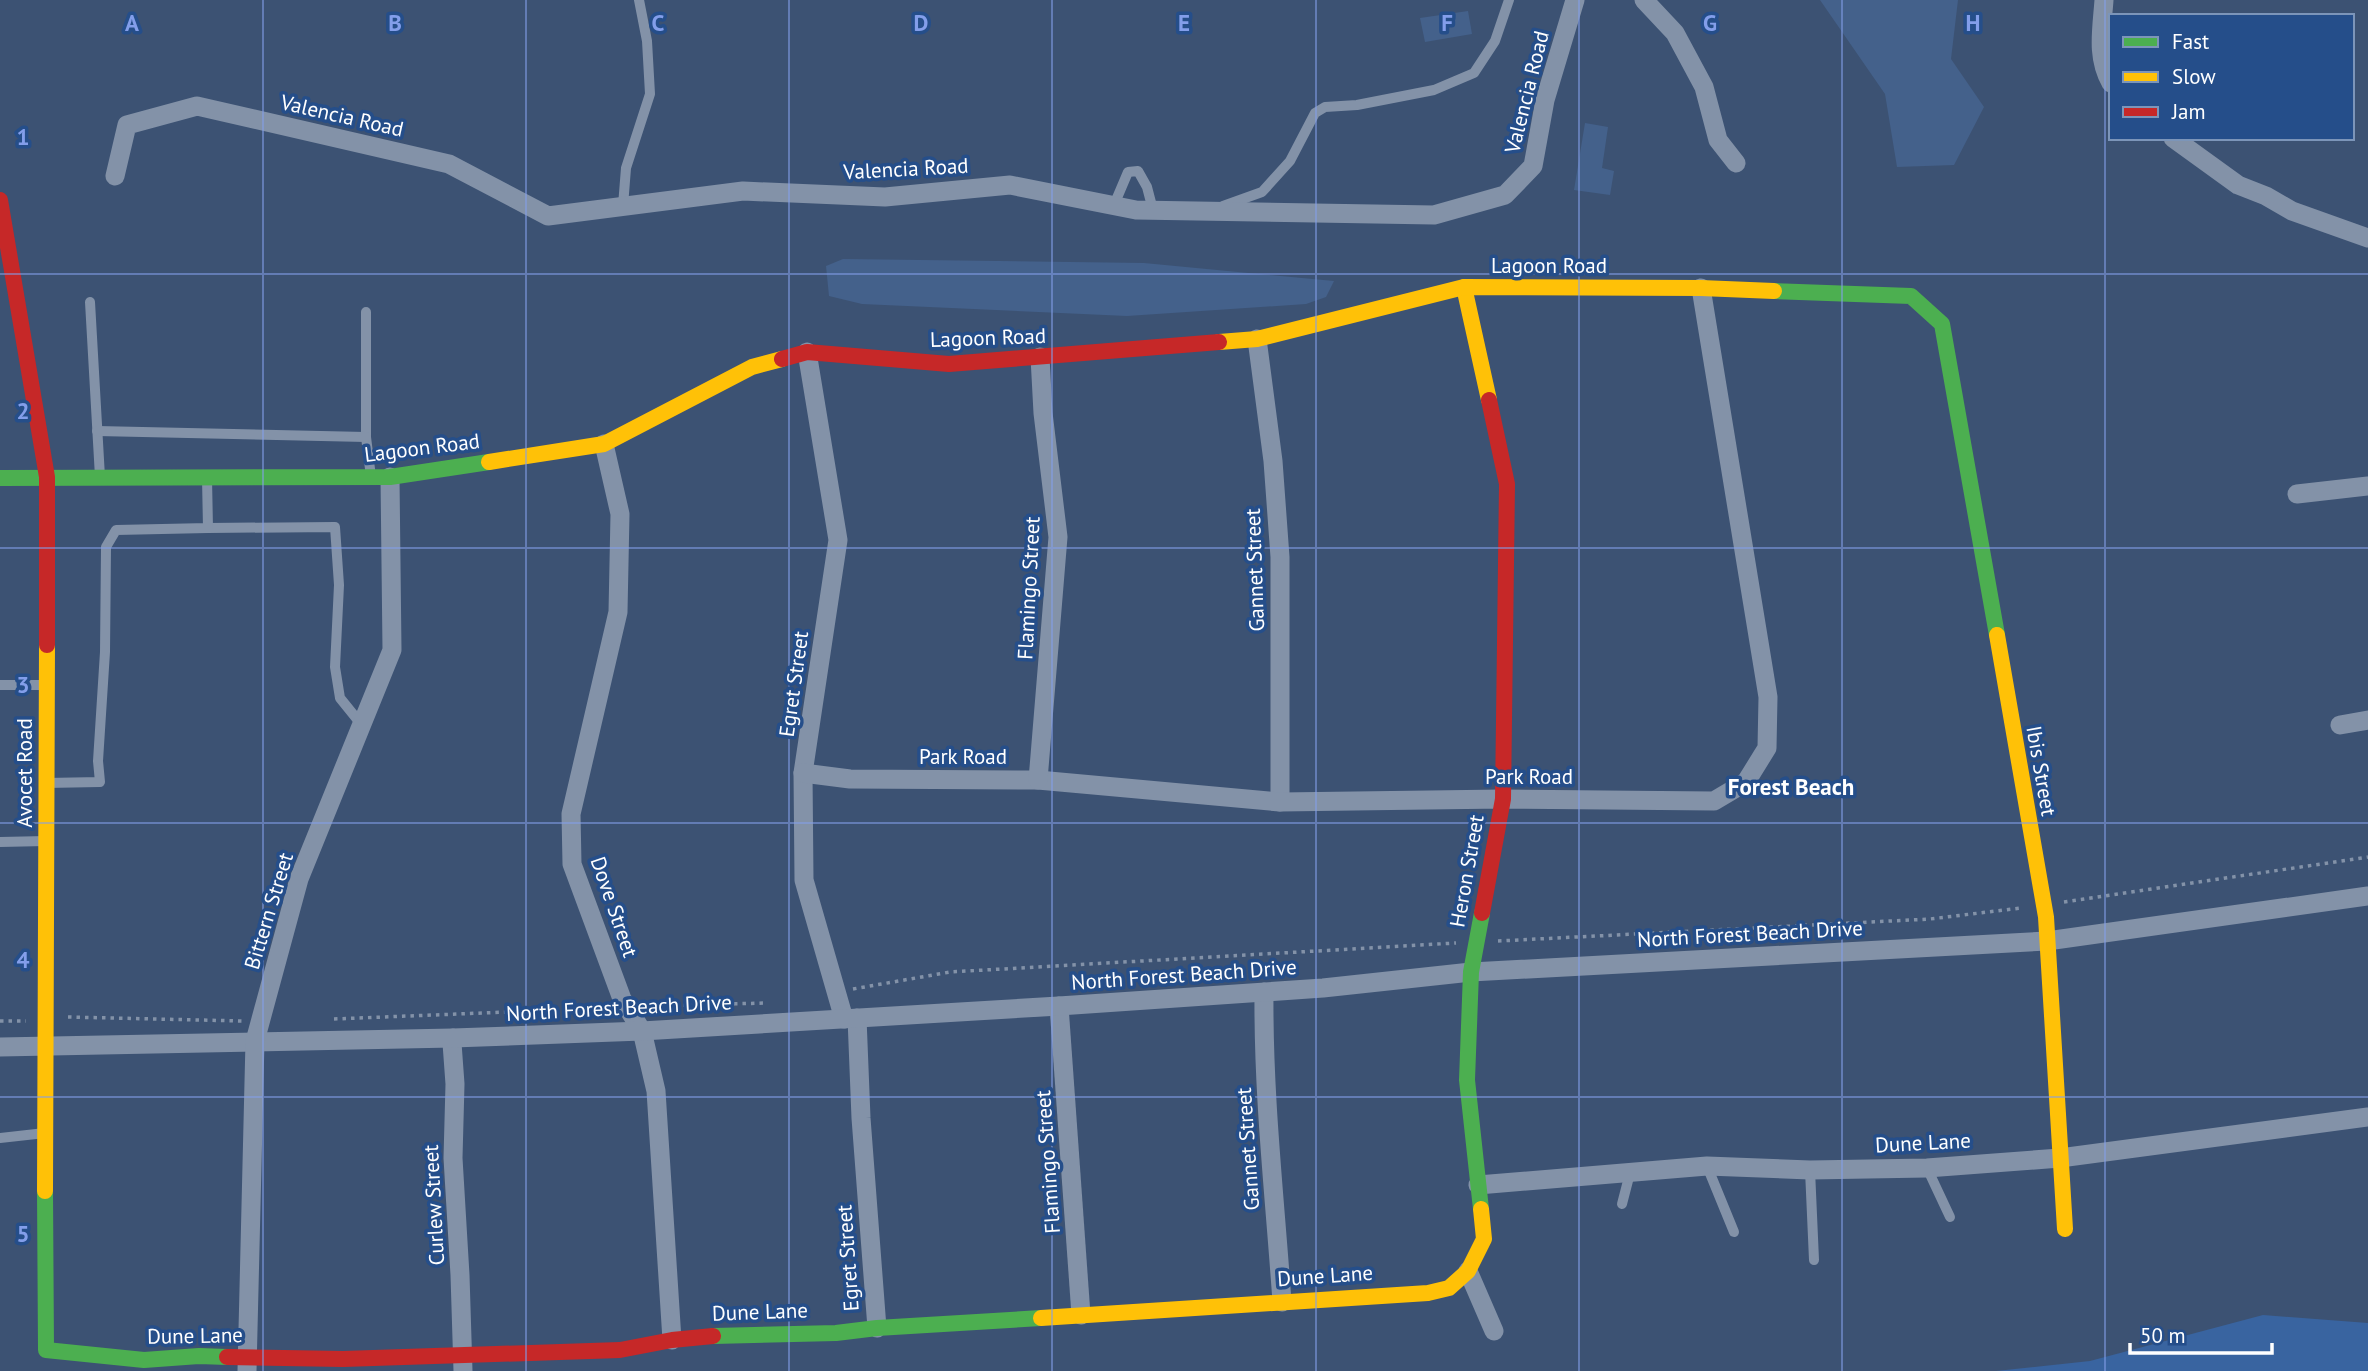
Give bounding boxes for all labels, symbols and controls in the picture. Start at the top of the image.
text: A [125,8,139,37]
text: B [388,8,402,37]
text: C [652,8,665,37]
text: D [914,8,928,37]
text: E [1178,8,1190,37]
text: F [1441,8,1453,37]
text: G [1703,8,1717,37]
text: H [1966,8,1980,37]
legend [2109,14,2354,140]
street label: Valencia Road [1498,28,1555,157]
text: Fast [2172,28,2209,55]
text: Slow [2172,63,2216,90]
street label: Valencia Road [277,88,406,143]
text: Jam [2171,98,2206,125]
text: 1 [16,122,30,151]
street label: Valencia Road [842,152,969,185]
street label: Lagoon Road [1491,252,1607,279]
street label: Lagoon Road [929,322,1047,353]
text: 2 [16,396,30,425]
street label: Lagoon Road [363,427,481,468]
street label: Gannet Street [1239,508,1270,632]
street label: Flamingo Street [1011,516,1046,660]
street label: Egret Street [773,629,814,739]
text: 3 [16,670,30,699]
street label: Avocet Road [11,718,38,828]
street label: Ibis Street [2020,724,2063,818]
street label: Park Road [919,743,1007,770]
street label: Park Road [1485,763,1573,790]
district label: Forest Beach [1728,772,1854,801]
street label: Heron Street [1443,812,1490,929]
street label: Bittern Street [238,849,299,972]
street label: Dove Street [585,853,644,961]
street label: North Forest Beach Drive [1637,914,1863,953]
text: 4 [16,945,30,974]
street label: North Forest Beach Drive [1070,953,1298,996]
street label: North Forest Beach Drive [506,988,732,1027]
street label: Gannet Street [1230,1087,1265,1211]
street label: Flamingo Street [1029,1090,1066,1234]
street label: Dune Lane [1874,1127,1972,1158]
street label: Curlew Street [417,1144,450,1266]
street label: Egret Street [830,1204,865,1312]
text: 5 [16,1219,30,1248]
street label: Dune Lane [1276,1259,1374,1292]
street label: Dune Lane [712,1296,808,1327]
scale bar [2130,1312,2272,1356]
street label: Dune Lane [147,1321,243,1350]
text: 50 m [2140,1322,2186,1349]

